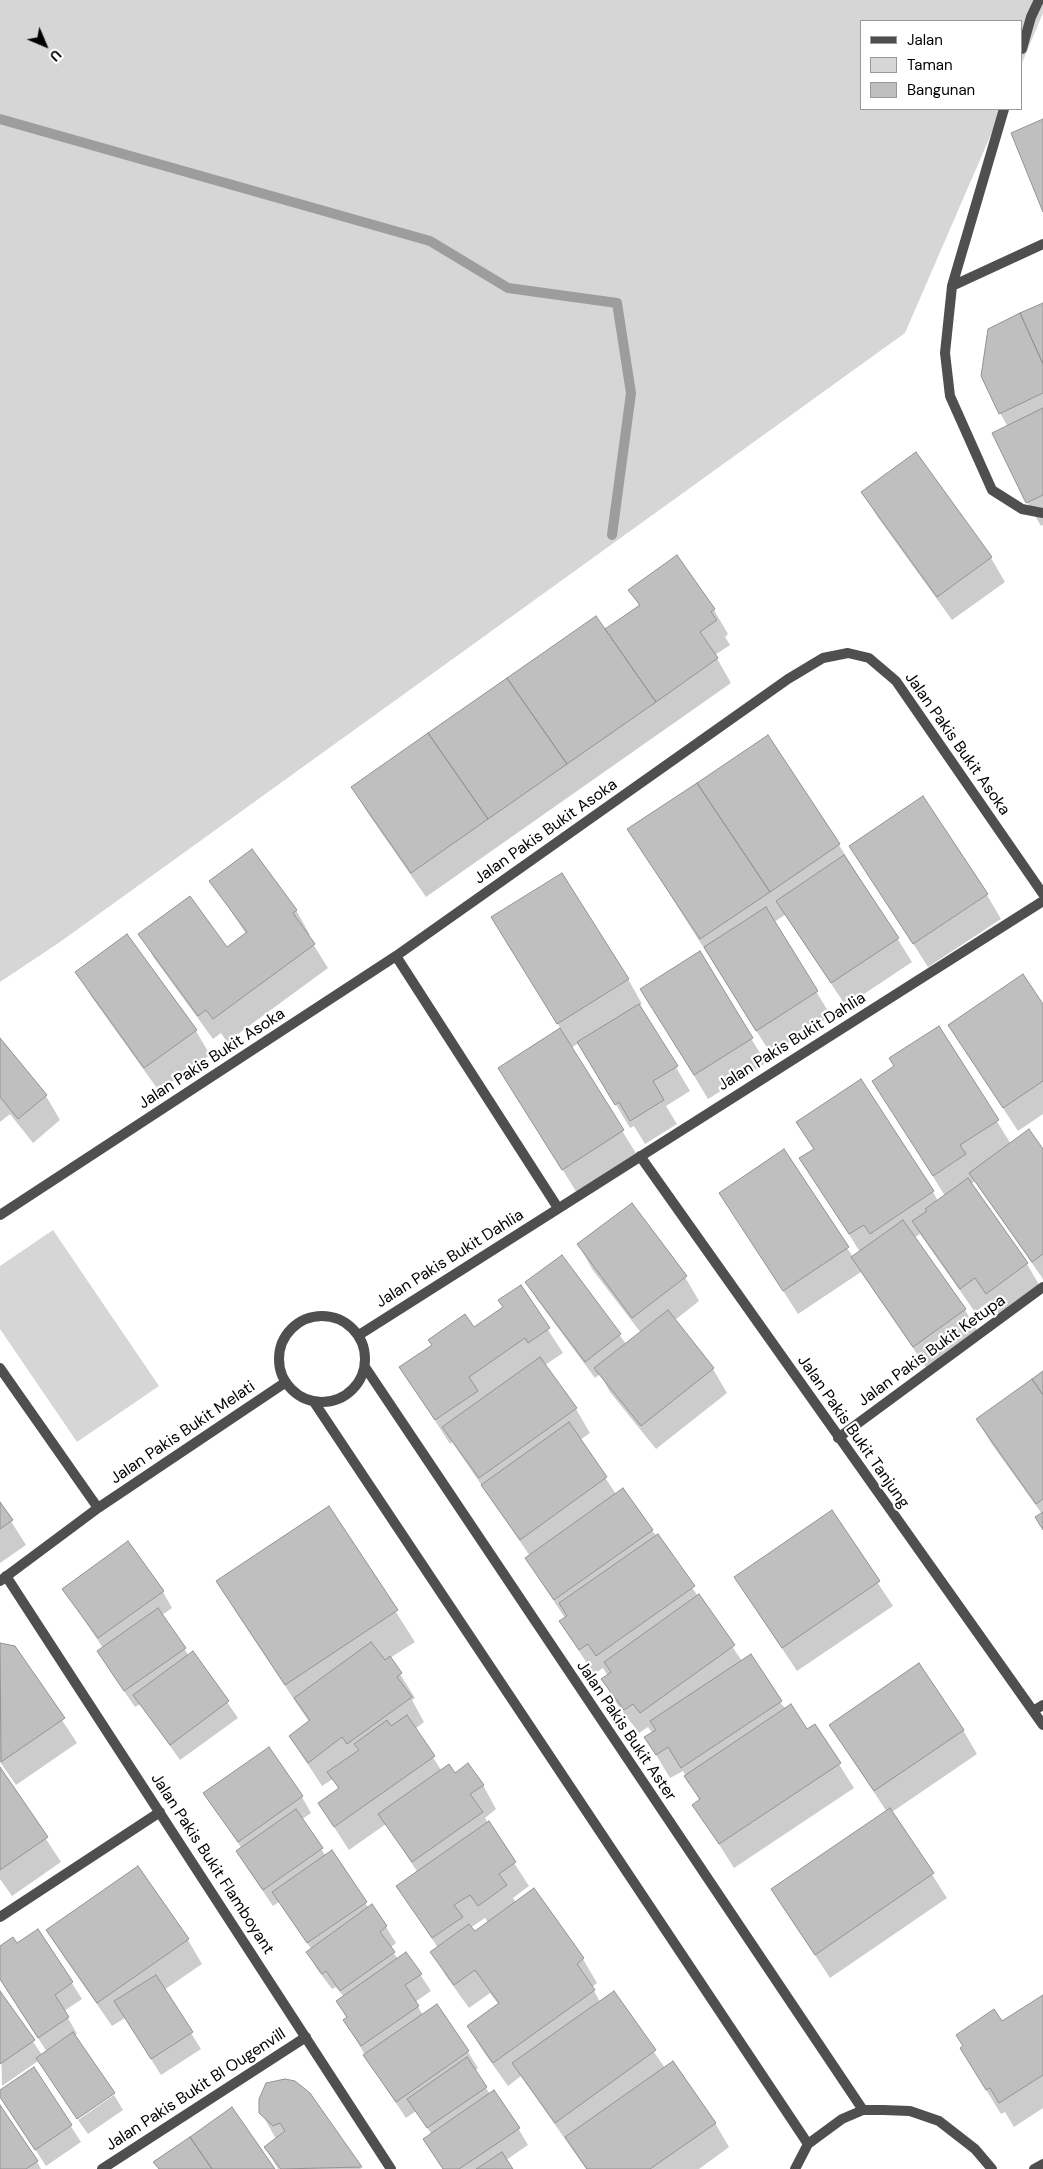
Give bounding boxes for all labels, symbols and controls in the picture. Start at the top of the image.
north arrow [20,20,70,70]
legend [860,20,1023,110]
text: Jalan [907,30,943,50]
text: U [46,46,65,65]
text: Taman [907,55,953,75]
text: Bangunan [907,80,975,100]
street label: Jalan Pakis Bukit Asoka [900,669,1014,819]
street label: Jalan Pakis Bukit Asoka [471,775,621,889]
street label: Jalan Pakis Bukit Dahlia [715,989,869,1095]
street label: Jalan Pakis Bukit Asoka [135,1005,289,1113]
street label: Jalan Pakis Bukit Dahlia [373,1206,527,1312]
street label: Jalan Pakis Bukit Ketupa [855,1291,1009,1411]
street label: Jalan Pakis Bukit Tanjung [793,1352,913,1512]
street label: Jalan Pakis Bukit Melati [107,1377,259,1489]
street label: Jalan Pakis Bukit Aster [572,1657,680,1805]
street label: Jalan Pakis Bukit Flamboyant [146,1770,278,1958]
street label: Jalan Pakis Bukit Bl Ougenvill [102,2025,290,2155]

